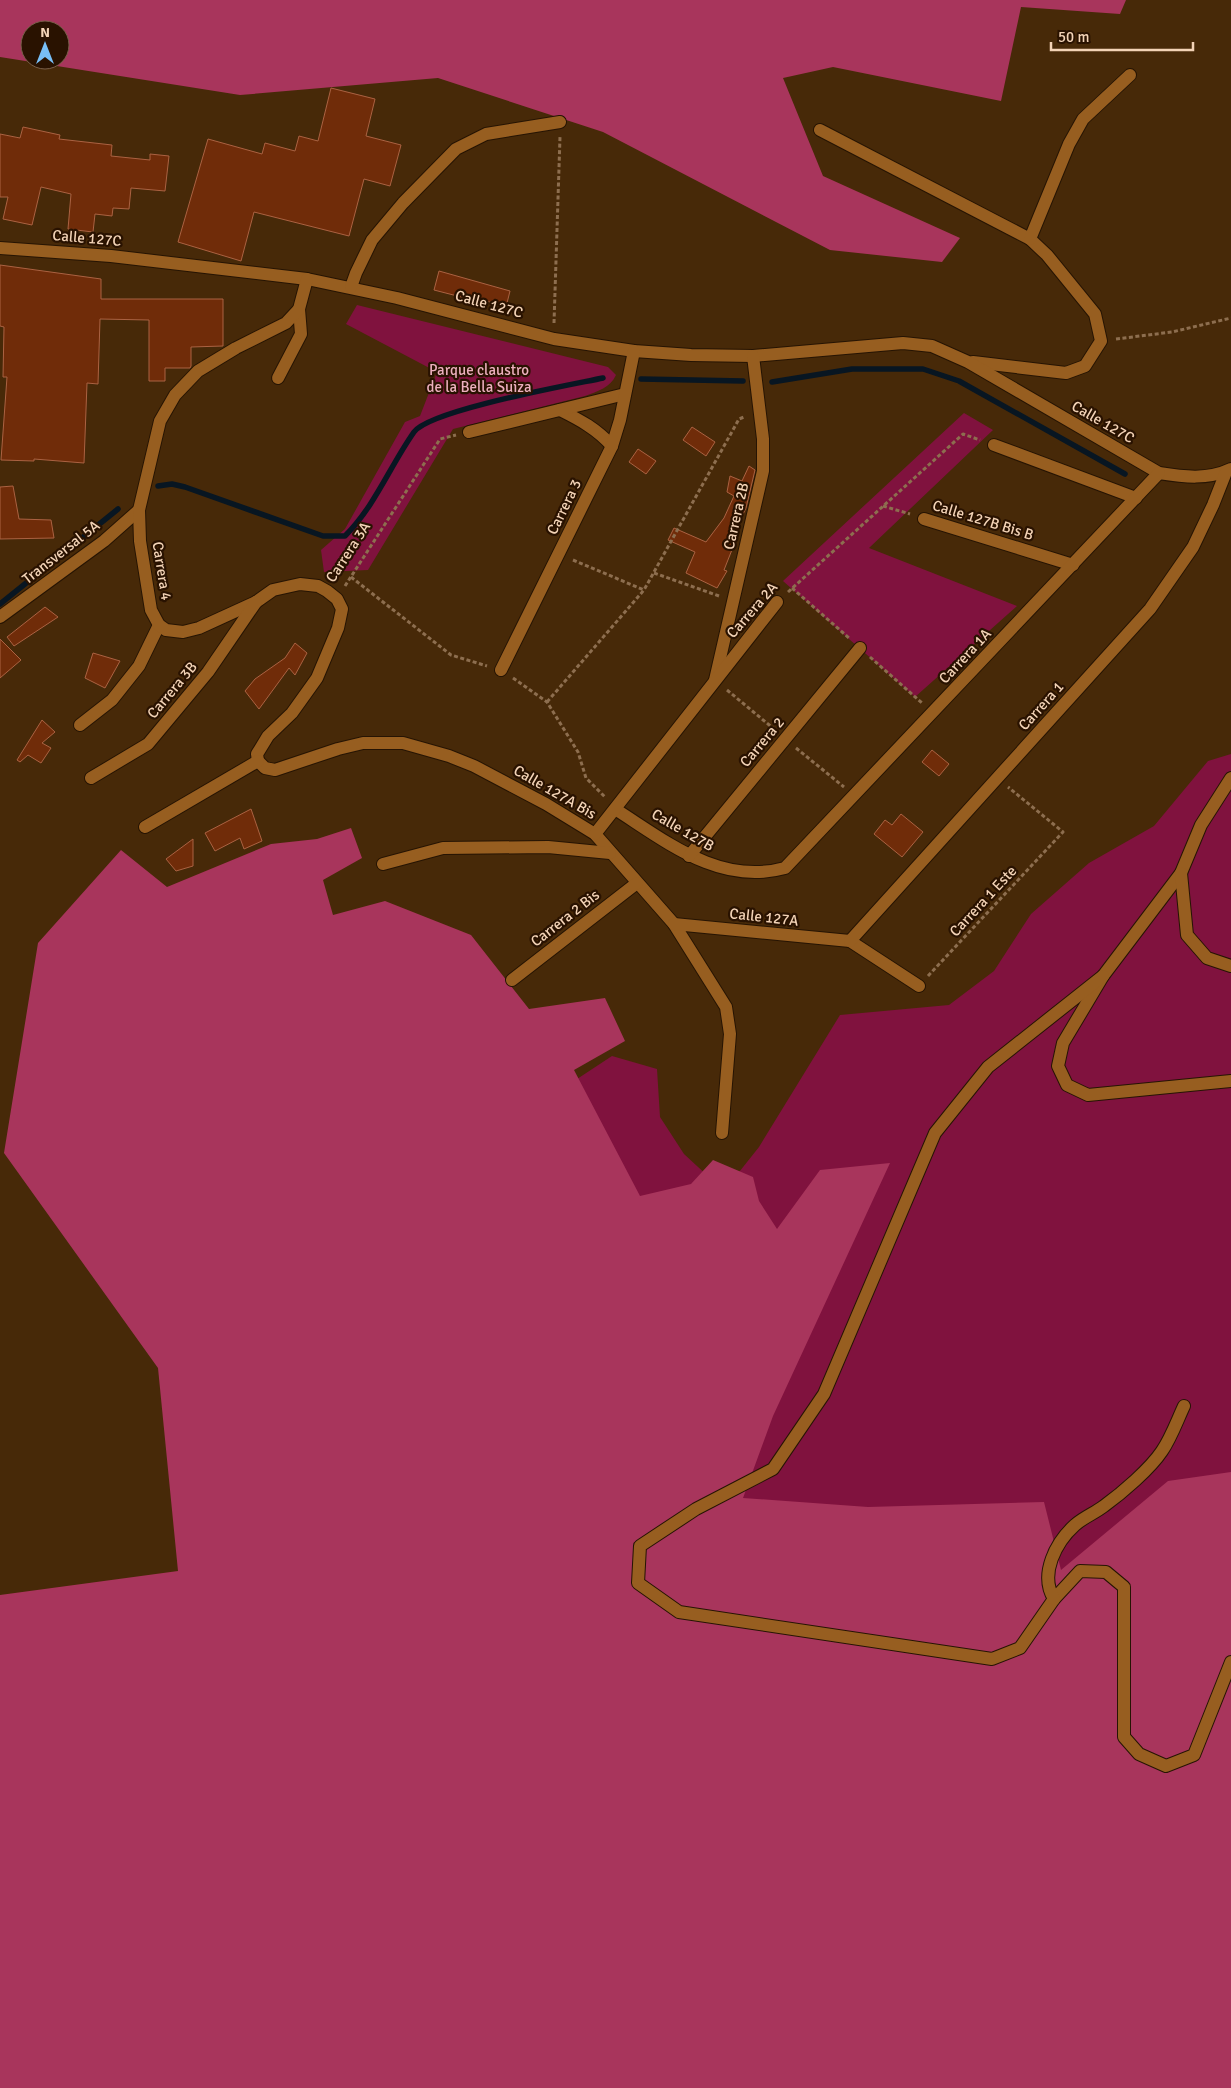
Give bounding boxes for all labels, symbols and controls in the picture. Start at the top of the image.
north arrow [20,20,70,70]
scale bar [1051,20,1194,52]
text: N [40,24,50,41]
text: 50 m [1058,28,1089,46]
street label: Calle 127C [52,226,122,250]
street label: Calle 127C [453,286,525,322]
park label: Parque claustro de la Bella Suiza [426,361,532,396]
street label: Calle 127C [1069,397,1137,447]
street label: Carrera 3 [543,476,585,538]
street label: Carrera 2B [720,481,752,551]
street label: Calle 127B Bis B [930,496,1036,544]
street label: Transversal 5A [19,516,103,588]
street label: Carrera 3A [322,518,374,586]
street label: Carrera 4 [148,540,176,602]
street label: Carrera 2A [723,578,781,642]
street label: Carrera 1A [935,625,995,687]
street label: Carrera 3B [143,658,201,722]
street label: Carrera 1 [1014,678,1068,734]
street label: Carrera 2 [736,714,788,770]
street label: Calle 127A Bis [511,761,600,823]
street label: Calle 127B [649,805,717,855]
street label: Carrera 1 Este [946,862,1020,940]
street label: Carrera 2 Bis [527,885,603,950]
street label: Calle 127A [729,904,799,930]

